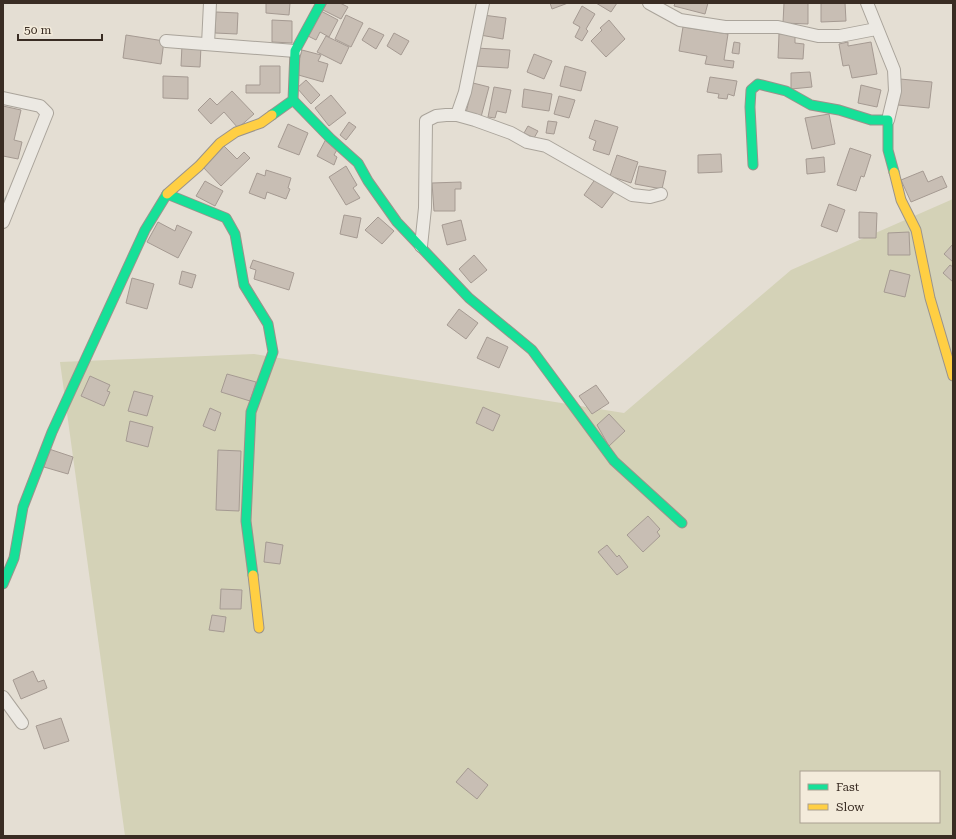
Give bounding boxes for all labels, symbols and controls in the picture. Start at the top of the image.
scale bar [18,16,102,42]
text: 50 m [24,23,51,37]
legend [800,771,940,823]
text: Fast [836,780,860,794]
text: Slow [836,800,864,814]

